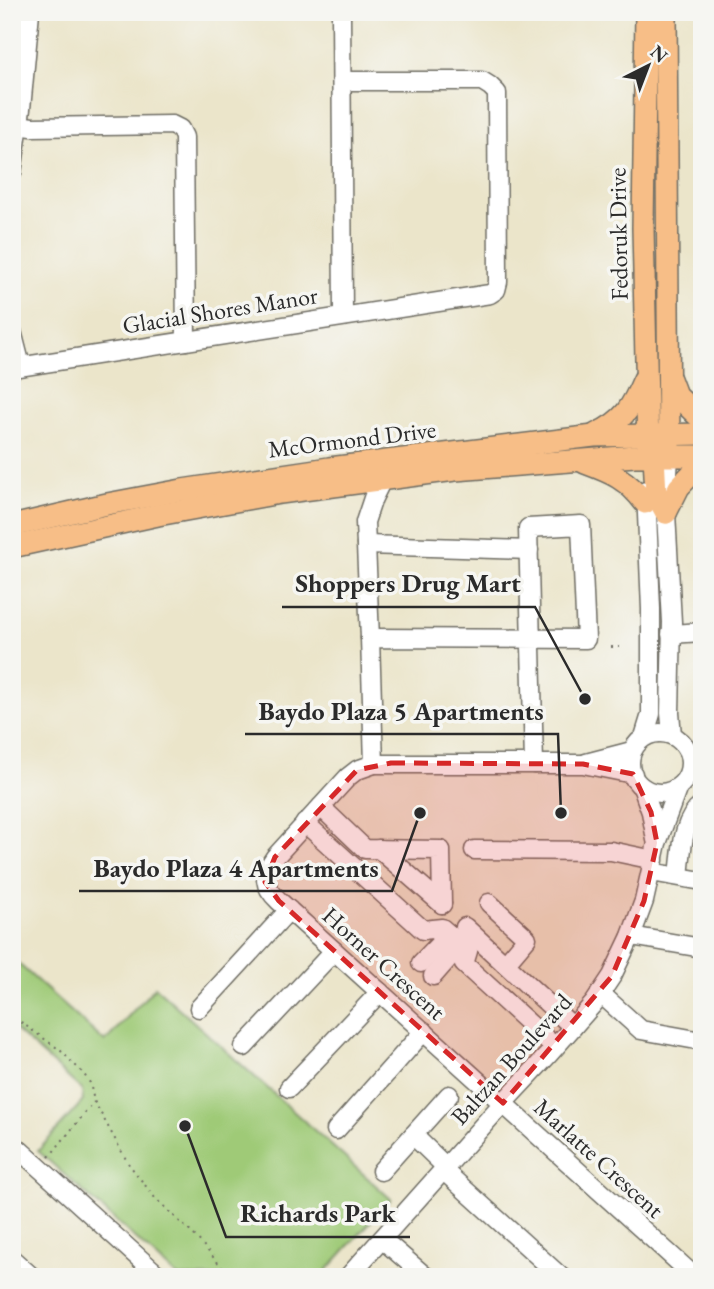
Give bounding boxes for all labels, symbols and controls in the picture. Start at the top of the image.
north arrow [612,32,682,102]
text: N [645,39,674,69]
street label: Fedoruk Drive [601,167,635,301]
street label: Glacial Shores Manor [120,279,320,341]
street label: McOrmond Drive [266,413,438,465]
callout: Shoppers Drug Mart [282,560,535,607]
text: Shoppers Drug Mart [295,566,521,600]
callout: Baydo Plaza 5 Apartments [245,687,558,734]
text: Baydo Plaza 5 Apartments [258,694,544,728]
callout: Baydo Plaza 4 Apartments [79,844,392,891]
text: Baydo Plaza 4 Apartments [93,851,379,885]
street label: Horner Crescent [316,900,452,1027]
street label: Baltzan Boulevard [444,986,579,1131]
street label: Marlatte Crescent [528,1092,671,1225]
callout: Richards Park [226,1190,410,1237]
text: Richards Park [240,1196,397,1230]

